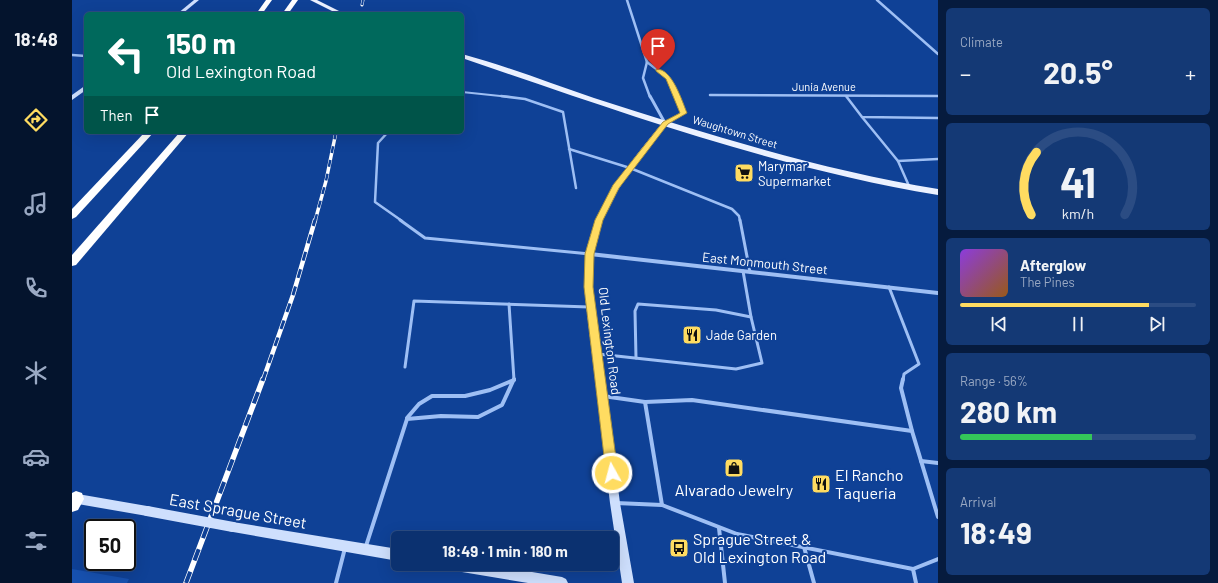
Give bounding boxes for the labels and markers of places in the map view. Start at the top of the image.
pin [641,29,675,70]
place label: Marymar Supermarket [758,158,831,189]
supermarket icon: Marymar Supermarket [733,162,755,184]
restaurant icon: Jade Garden [681,324,703,346]
place label: Jade Garden [706,327,777,343]
shop icon: Alvarado Jewelry [723,457,745,479]
place label: El Rancho Taqueria [835,465,904,502]
restaurant icon: El Rancho Taqueria [810,473,832,495]
place label: Alvarado Jewelry [675,480,794,499]
place label: Sprague Street & Old Lexington Road [693,529,826,566]
bus stop icon: Sprague Street & Old Lexington Road [668,537,690,559]

